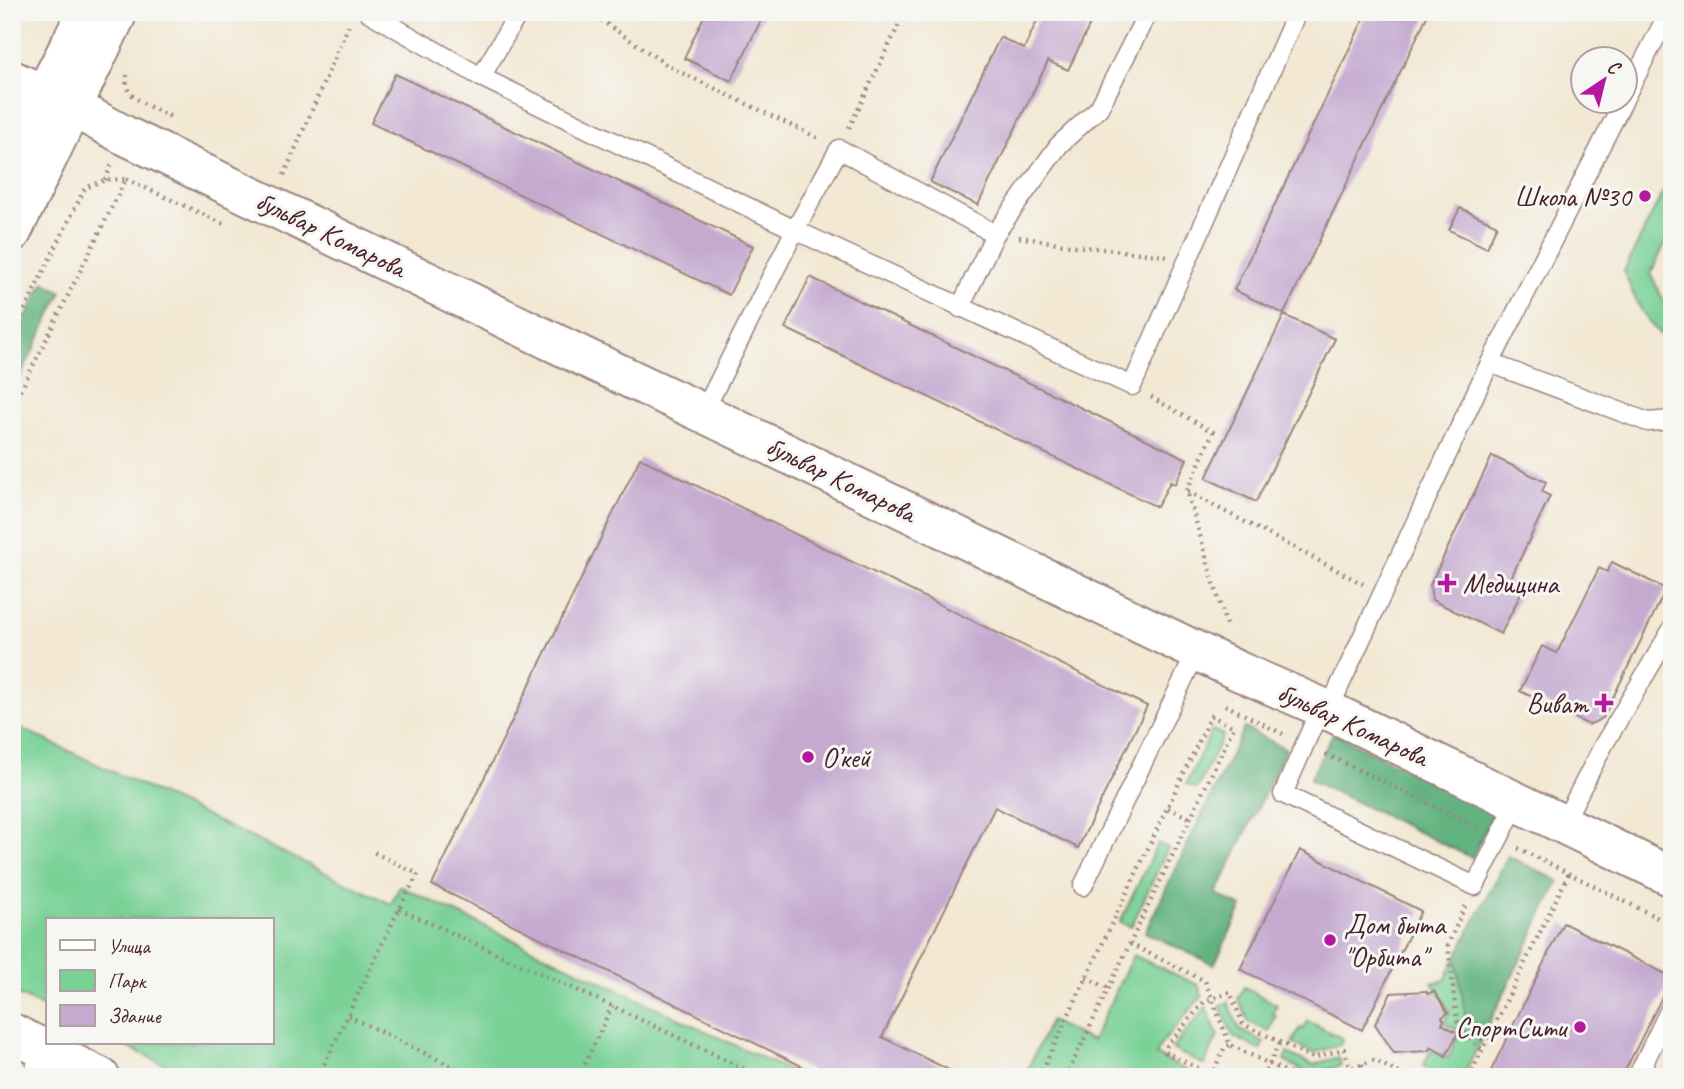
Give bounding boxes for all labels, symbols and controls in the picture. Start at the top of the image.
north arrow [1568,46,1638,116]
text: С [1602,54,1626,81]
place label: Школа №30 [1514,179,1633,214]
street label: бульвар Комарова [251,183,414,286]
marker: Школа №30 [1637,188,1653,204]
street label: бульвар Комарова [761,428,924,531]
place label: Медицина [1463,566,1560,601]
marker: Медицина [1437,573,1457,593]
street label: бульвар Комарова [1272,674,1436,775]
place label: Виват [1526,686,1590,721]
marker: Виват [1594,693,1614,713]
place label: О’кей [822,740,872,775]
marker: О’кей [800,749,816,765]
place label: Дом быта "Орбита" [1344,907,1447,974]
legend [46,918,273,1044]
marker: Дом быта "Орбита" [1322,932,1338,948]
text: Улица [108,933,151,959]
text: Парк [108,968,148,994]
text: Здание [108,1003,162,1029]
place label: СпортСити [1455,1010,1569,1045]
marker: СпортСити [1572,1019,1588,1035]

